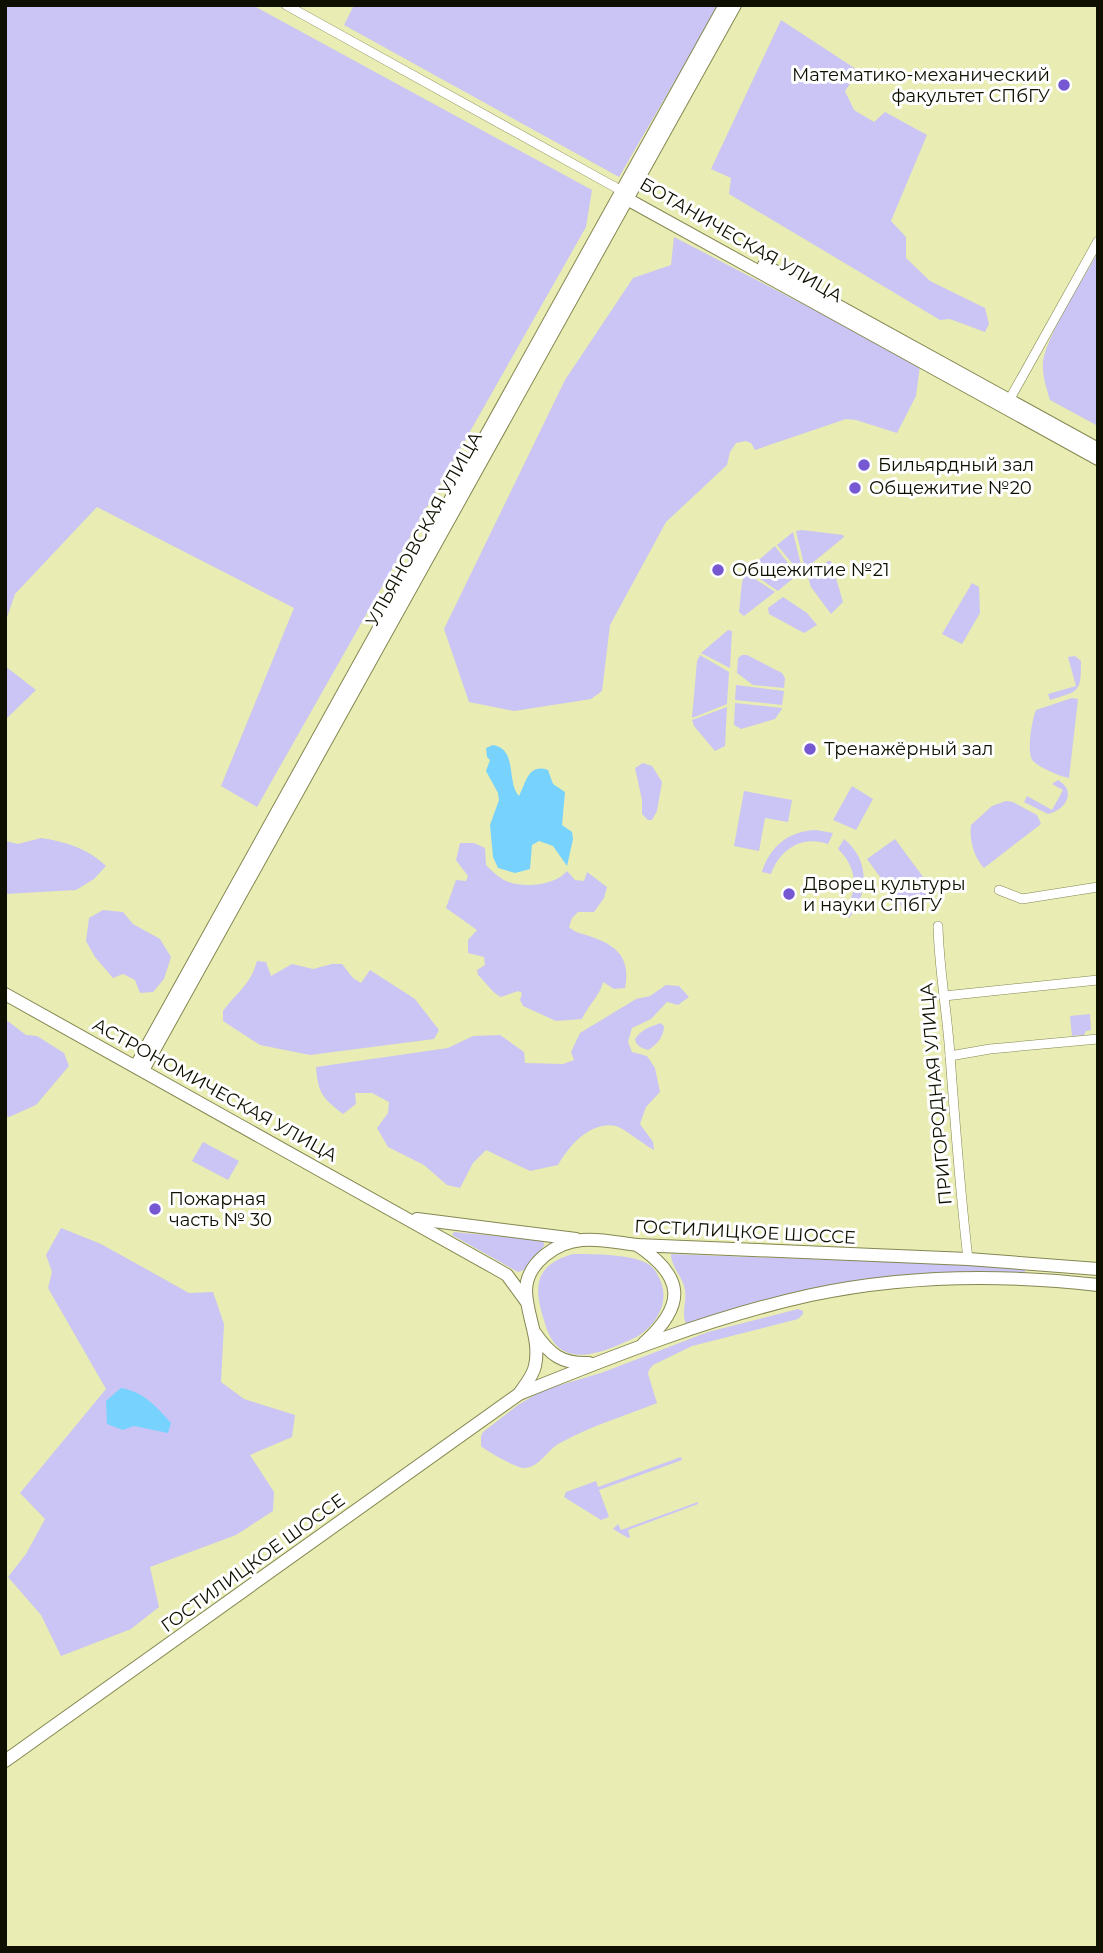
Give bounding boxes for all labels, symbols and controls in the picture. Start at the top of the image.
place label: Математико-механический факультет СПбГУ [792,64,1051,107]
marker: Математико-механический факультет СПбГУ [1056,77,1072,93]
street label: БОТАНИЧЕСКАЯ УЛИЦА [636,173,847,307]
street label: УЛЬЯНОВСКАЯ УЛИЦА [361,427,487,630]
place label: Бильярдный зал [878,454,1034,476]
marker: Бильярдный зал [856,457,872,473]
place label: Общежитие №20 [869,477,1032,499]
marker: Общежитие №20 [847,480,863,496]
place label: Общежитие №21 [732,559,889,581]
marker: Общежитие №21 [710,562,726,578]
place label: Тренажёрный зал [824,738,993,760]
marker: Тренажёрный зал [802,741,818,757]
place label: Дворец культуры и науки СПбГУ [803,873,966,916]
marker: Дворец культуры и науки СПбГУ [781,886,797,902]
street label: ПРИГОРОДНАЯ УЛИЦА [915,981,957,1206]
street label: АСТРОНОМИЧЕСКАЯ УЛИЦА [89,1013,342,1167]
place label: Пожарная часть № 30 [169,1188,272,1231]
marker: Пожарная часть № 30 [147,1201,163,1217]
street label: ГОСТИЛИЦКОЕ ШОССЕ [634,1215,856,1249]
street label: ГОСТИЛИЦКОЕ ШОССЕ [157,1489,349,1637]

